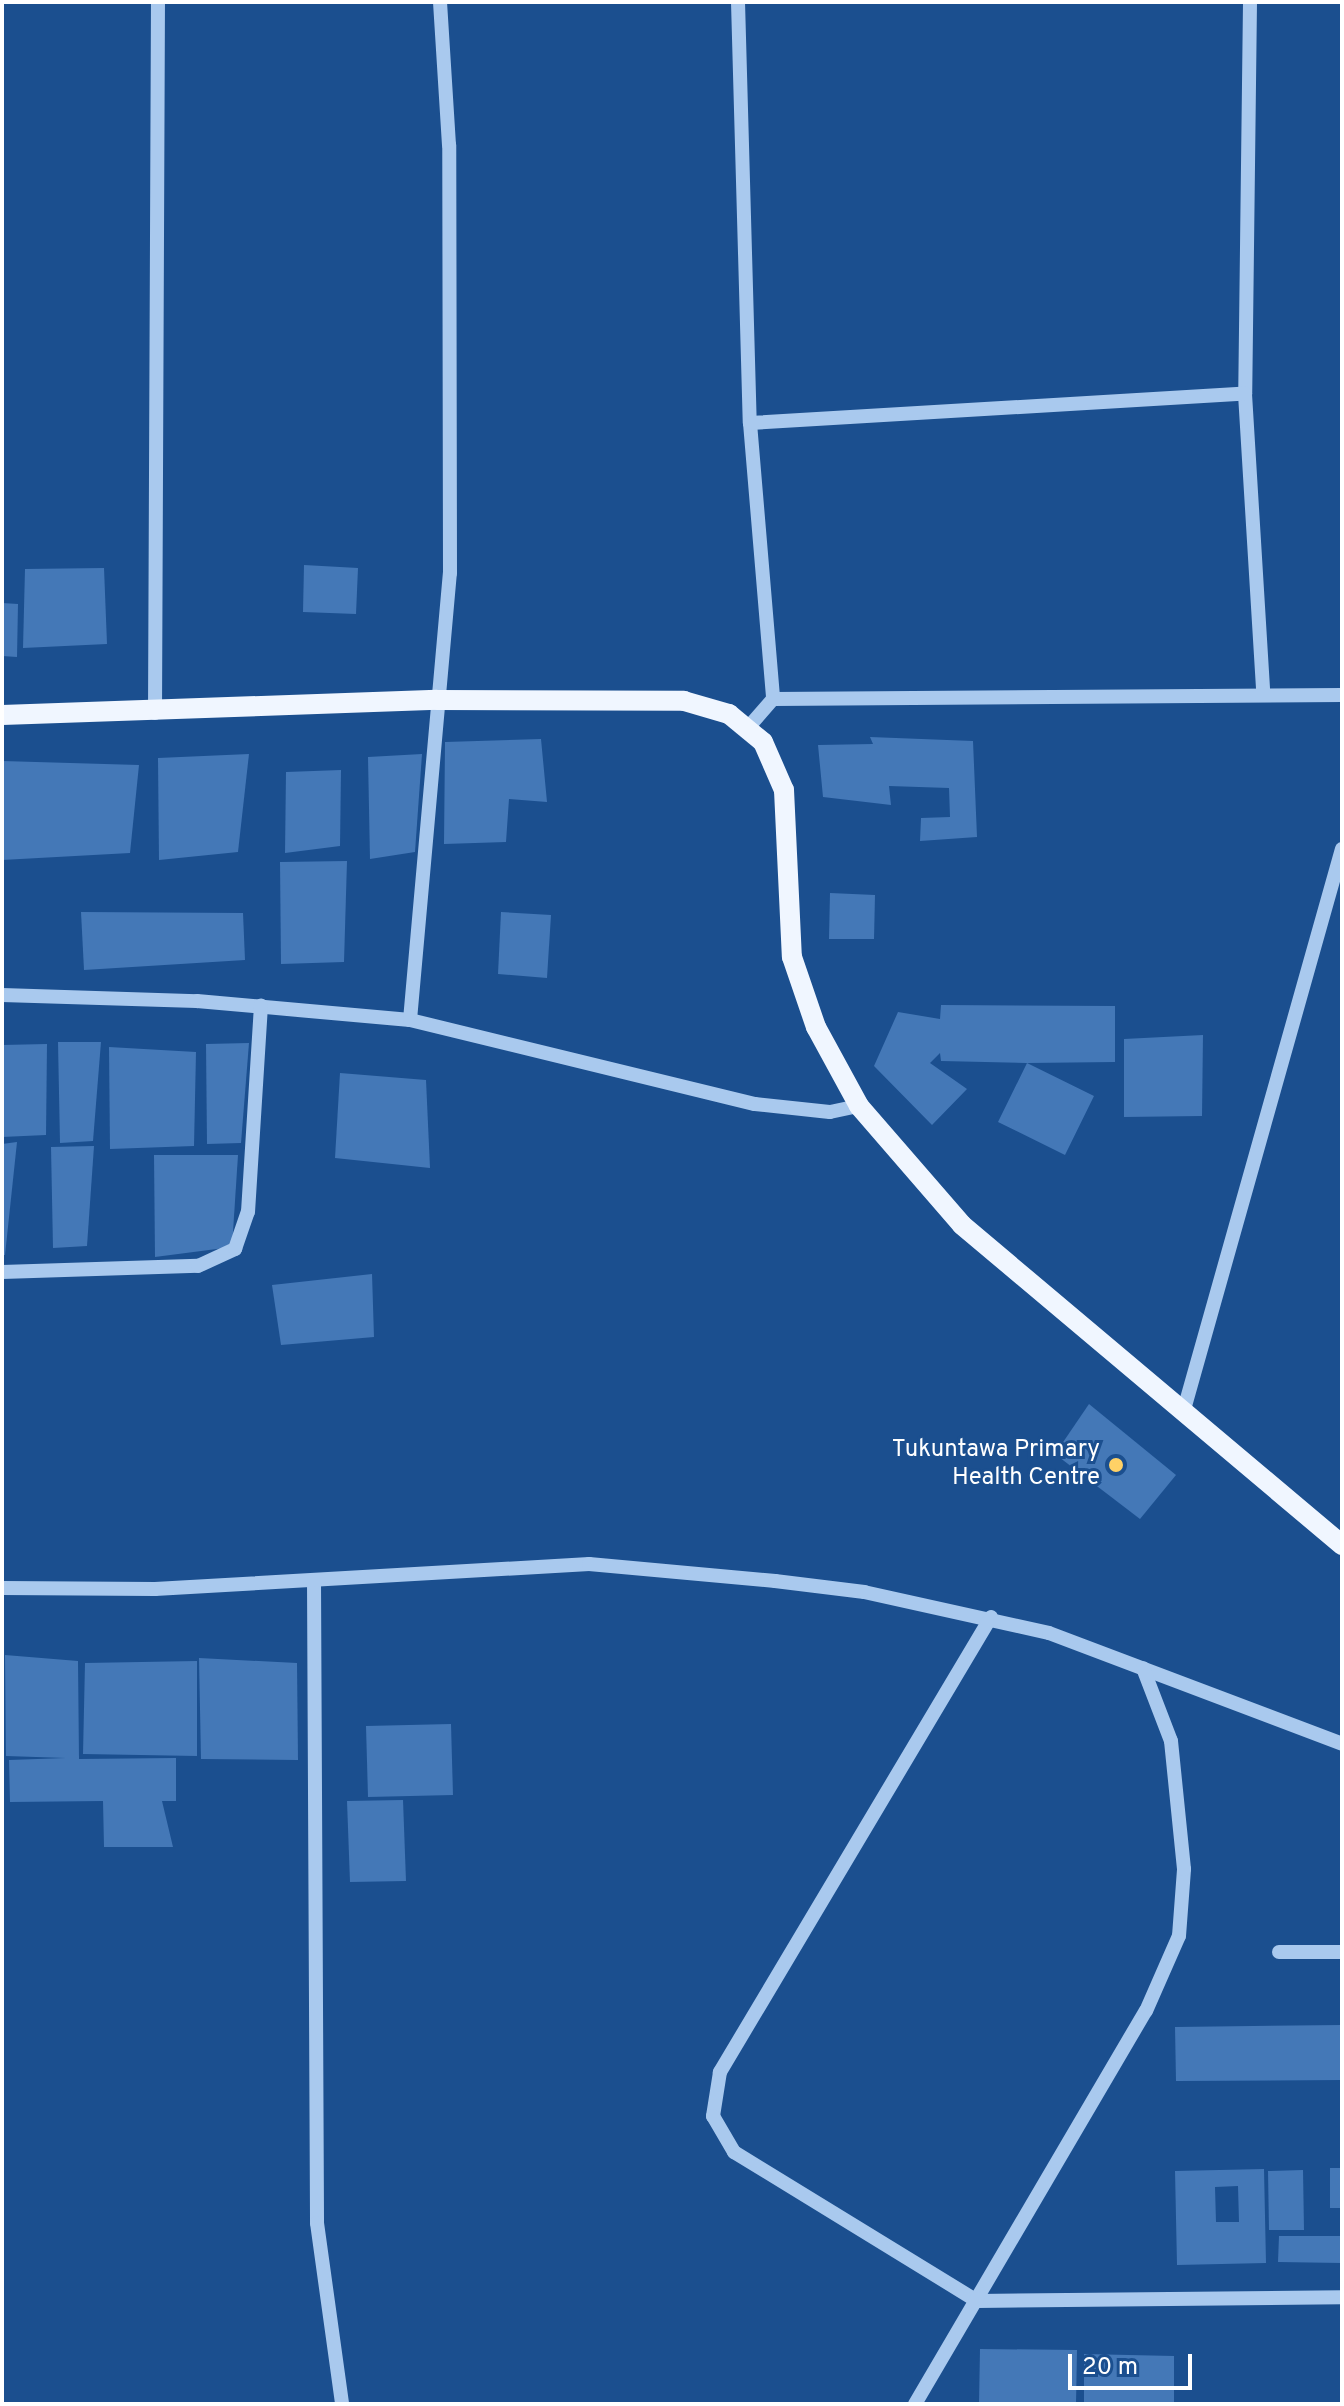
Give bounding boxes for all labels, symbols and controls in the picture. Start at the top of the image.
place label: Tukuntawa Primary Health Centre [892,1437,1100,1493]
marker: Tukuntawa Primary Health Centre [1107,1456,1125,1474]
scale bar [1072,2338,1196,2388]
text: 20 m [1082,2353,1138,2383]

